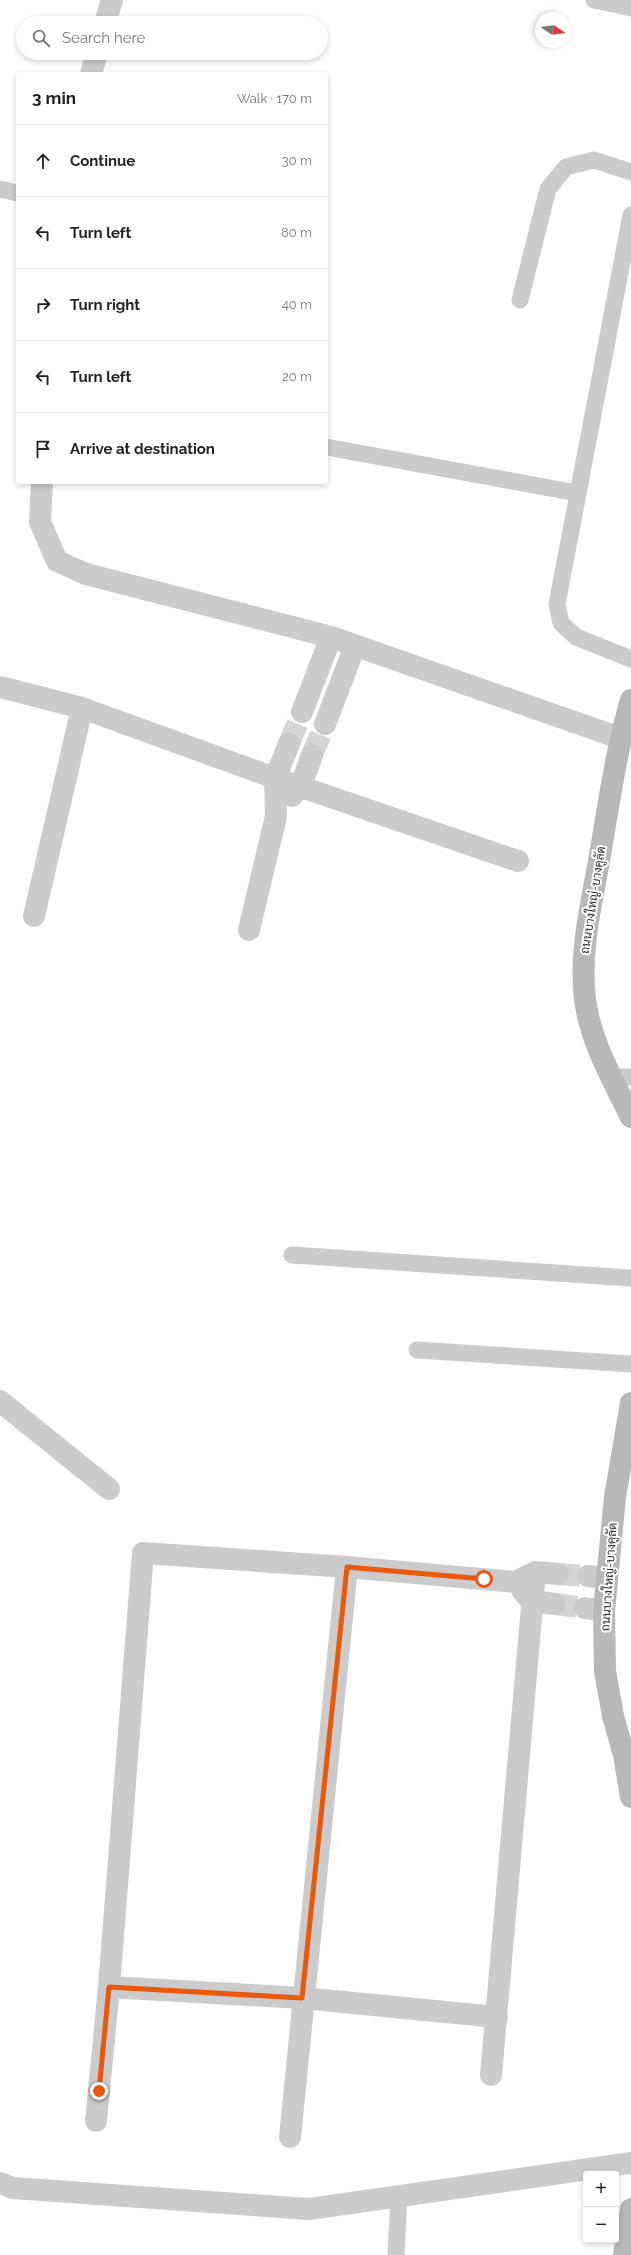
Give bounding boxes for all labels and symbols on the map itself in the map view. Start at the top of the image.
north arrow [535,12,571,48]
street label: ถนนบางใหญ่-บางคูลัด [577,845,609,955]
street label: ถนนบางใหญ่-บางคูลัด [597,1522,621,1632]
route start [475,1570,493,1588]
route end [90,2082,108,2100]

